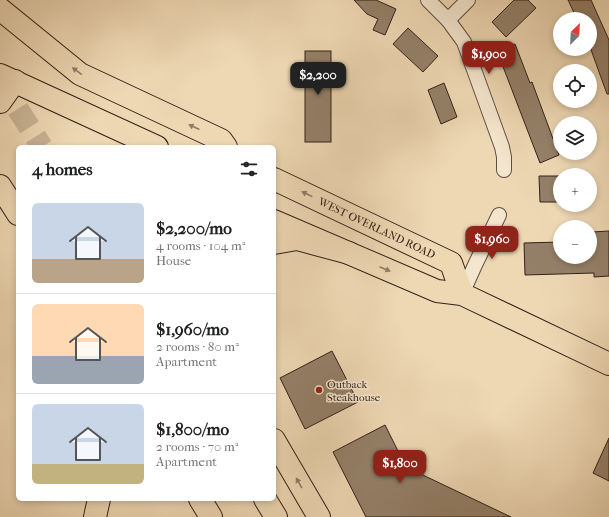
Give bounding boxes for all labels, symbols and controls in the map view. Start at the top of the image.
north arrow [553,12,597,56]
map controls [553,12,597,264]
pin: $1,900 [456,41,522,75]
text: $1,900 [471,46,507,61]
pin: $2,200 [285,62,351,96]
button: locate [553,64,597,108]
one-way arrow [71,66,82,75]
text: $2,200 [299,67,337,82]
button: layers [553,116,597,160]
one-way arrow [188,124,199,130]
icon: filters [238,158,260,180]
text: 4 homes [32,159,92,179]
button: + [553,168,597,212]
one-way arrow [301,191,312,197]
street label: WEST OVERLAND ROAD [315,195,437,262]
text: $2,200/mo [156,218,232,238]
icon: home [64,219,112,267]
button: − [553,220,597,264]
pin: $1,960 [459,226,525,260]
text: $1,960 [474,231,510,246]
text: 4 rooms · 104 m² [156,238,245,253]
text: House [156,253,191,268]
one-way arrow [379,266,391,272]
text: $1,960/mo [156,319,229,339]
icon: home [64,320,112,368]
text: 2 rooms · 80 m² [156,339,239,354]
text: Apartment [156,354,217,369]
place label: Outback Steakhouse [327,378,381,404]
marker: Outback Steakhouse [314,385,324,395]
text: $1,800/mo [156,419,229,439]
icon: home [64,420,112,468]
text: 2 rooms · 70 m² [156,439,239,454]
pin: $1,800 [367,450,433,484]
text: Apartment [156,454,217,469]
text: $1,800 [382,455,418,470]
one-way arrow [295,477,302,489]

